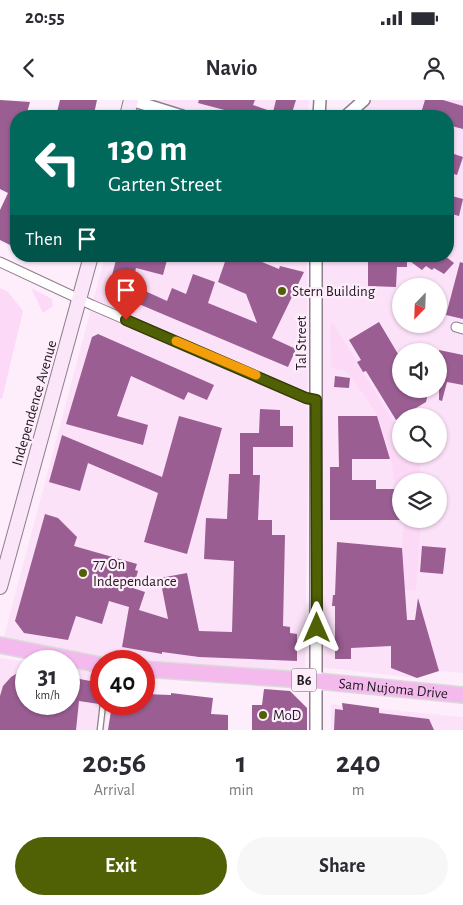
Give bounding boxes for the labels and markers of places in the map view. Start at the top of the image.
pin [105,269,147,320]
place label: Stern Building [292,284,376,299]
marker: Stern Building [276,285,288,297]
place label: 77 On Independance [93,557,177,589]
marker: 77 On Independance [77,567,89,579]
place label: MoD [273,708,302,723]
marker: MoD [257,709,269,721]

